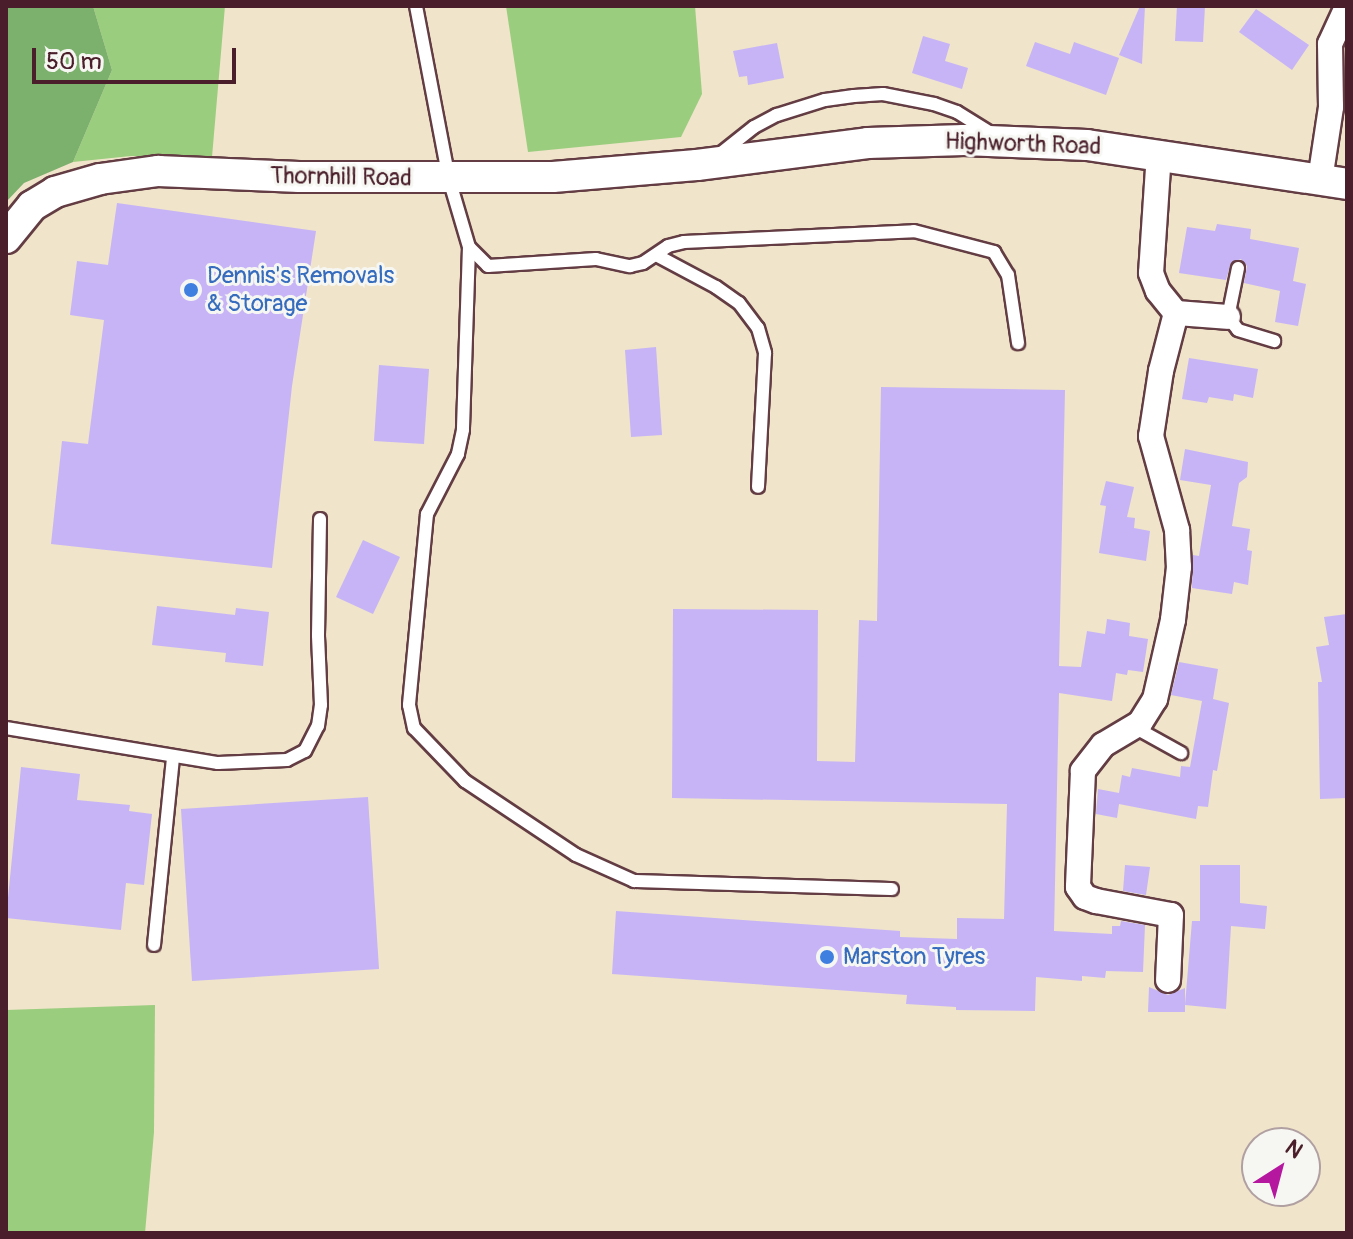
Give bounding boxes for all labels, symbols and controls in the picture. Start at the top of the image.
scale bar [36,32,240,82]
text: 50 m [46,47,102,76]
street label: Highworth Road [944,127,1102,161]
street label: Thornhill Road [270,161,412,193]
place label: Dennis's Removals & Storage [207,262,394,318]
marker: Dennis's Removals & Storage [182,281,200,299]
place label: Marston Tyres [843,943,985,971]
marker: Marston Tyres [818,948,836,966]
north arrow [1241,1127,1321,1207]
text: N [1280,1134,1308,1165]

